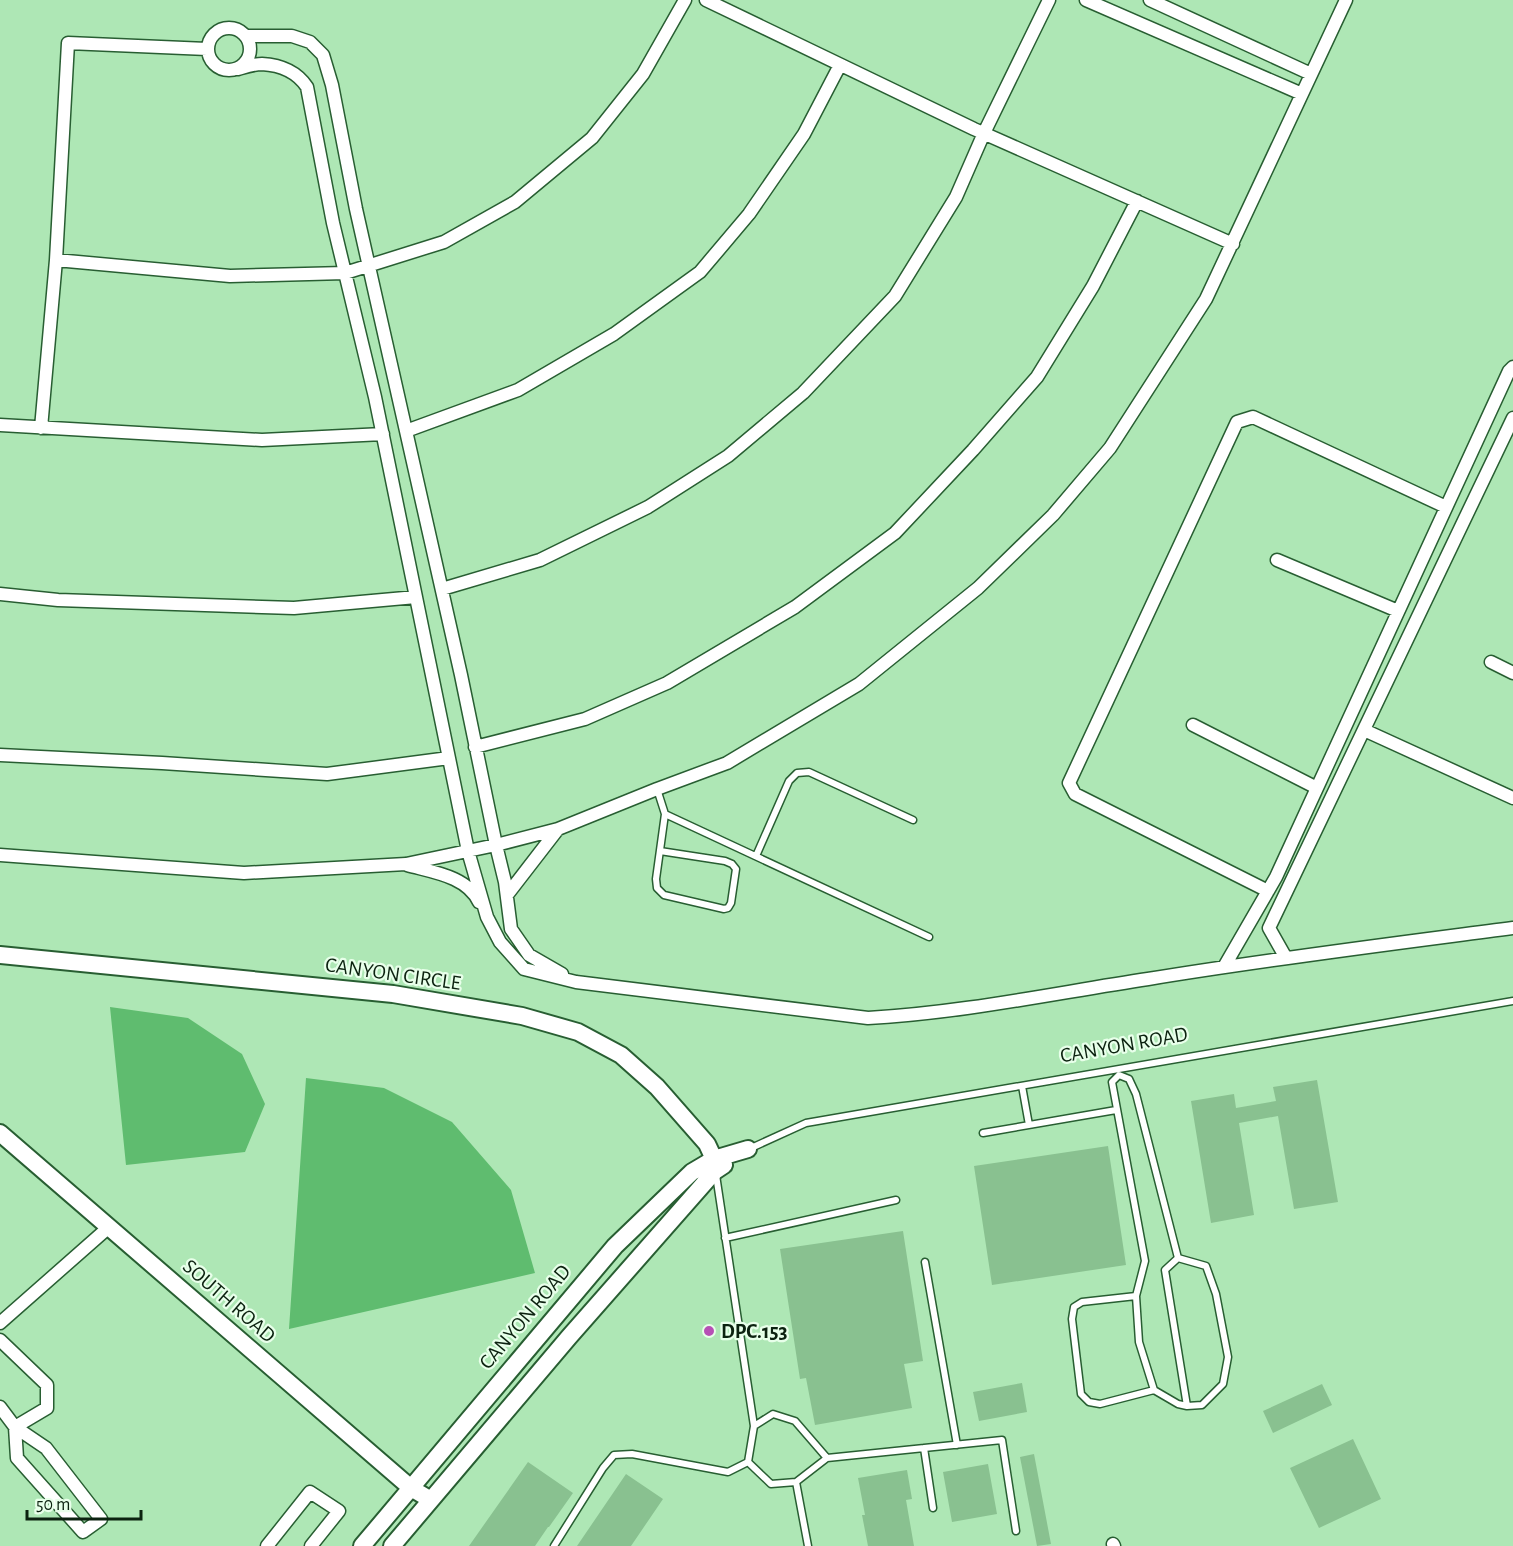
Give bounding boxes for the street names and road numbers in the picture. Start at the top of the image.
street label: CANYON CIRCLE [324,954,462,994]
street label: CANYON ROAD [1059,1023,1189,1067]
street label: SOUTH ROAD [179,1255,279,1347]
street label: CANYON ROAD [475,1261,575,1373]

